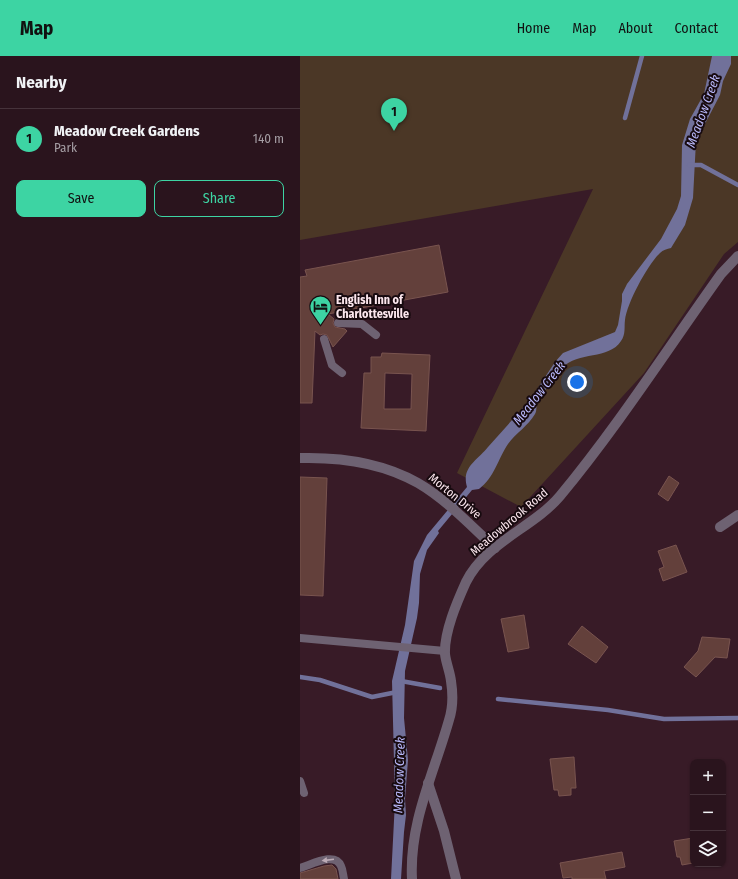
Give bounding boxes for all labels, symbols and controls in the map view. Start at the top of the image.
text: Map [20,17,53,40]
text: Home [517,20,550,37]
text: Map [572,20,596,37]
text: About [618,20,653,37]
text: Contact [675,20,718,37]
text: Nearby [16,72,67,93]
water label: Meadow Creek [683,72,723,149]
pin: 1 [381,98,407,131]
text: Meadow Creek Gardens [54,122,200,140]
text: 1 [26,131,32,146]
text: 140 m [253,131,284,146]
text: Park [54,140,77,155]
button: Save [16,180,146,217]
button: Share [154,180,284,217]
place label: English Inn of Charlottesville [336,293,409,321]
hotel icon: English Inn of Charlottesville [308,294,334,327]
water label: Meadow Creek [510,358,569,428]
your location [567,372,587,392]
street label: Morton Drive [426,471,484,522]
street label: Meadowbrook Road [467,485,551,559]
water label: Meadow Creek [390,736,408,813]
map controls [690,759,726,867]
button: + [690,759,726,795]
button: − [690,795,726,831]
button: layers [690,831,726,867]
one-way arrow [322,857,335,863]

